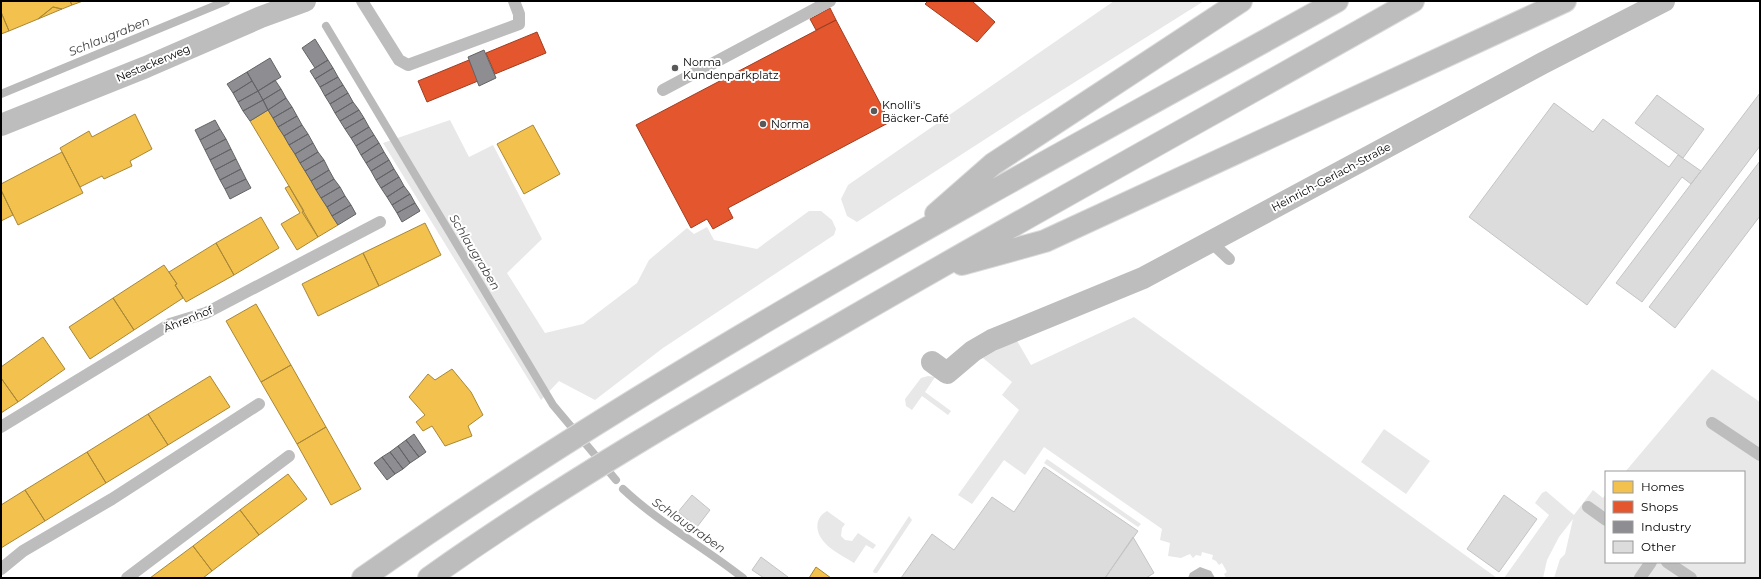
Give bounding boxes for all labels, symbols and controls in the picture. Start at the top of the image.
water label: Schlaugraben [66,13,152,59]
street label: Nestackerweg [114,41,192,85]
place label: Norma Kundenparkplatz [683,55,779,82]
marker: Norma Kundenparkplatz [670,63,680,73]
place label: Knolli's Bäcker-Café [882,98,949,125]
marker: Knolli's Bäcker-Café [869,106,879,116]
place label: Norma [771,117,809,131]
marker: Norma [758,119,768,129]
street label: Heinrich-Gerlach-Straße [1269,139,1393,214]
water label: Schlaugraben [446,211,504,293]
street label: Ährenhof [161,302,216,335]
legend [1605,471,1745,563]
text: Homes [1641,479,1684,494]
water label: Schlaugraben [649,494,729,556]
text: Shops [1641,499,1678,514]
text: Industry [1641,519,1691,534]
text: Other [1641,539,1676,554]

